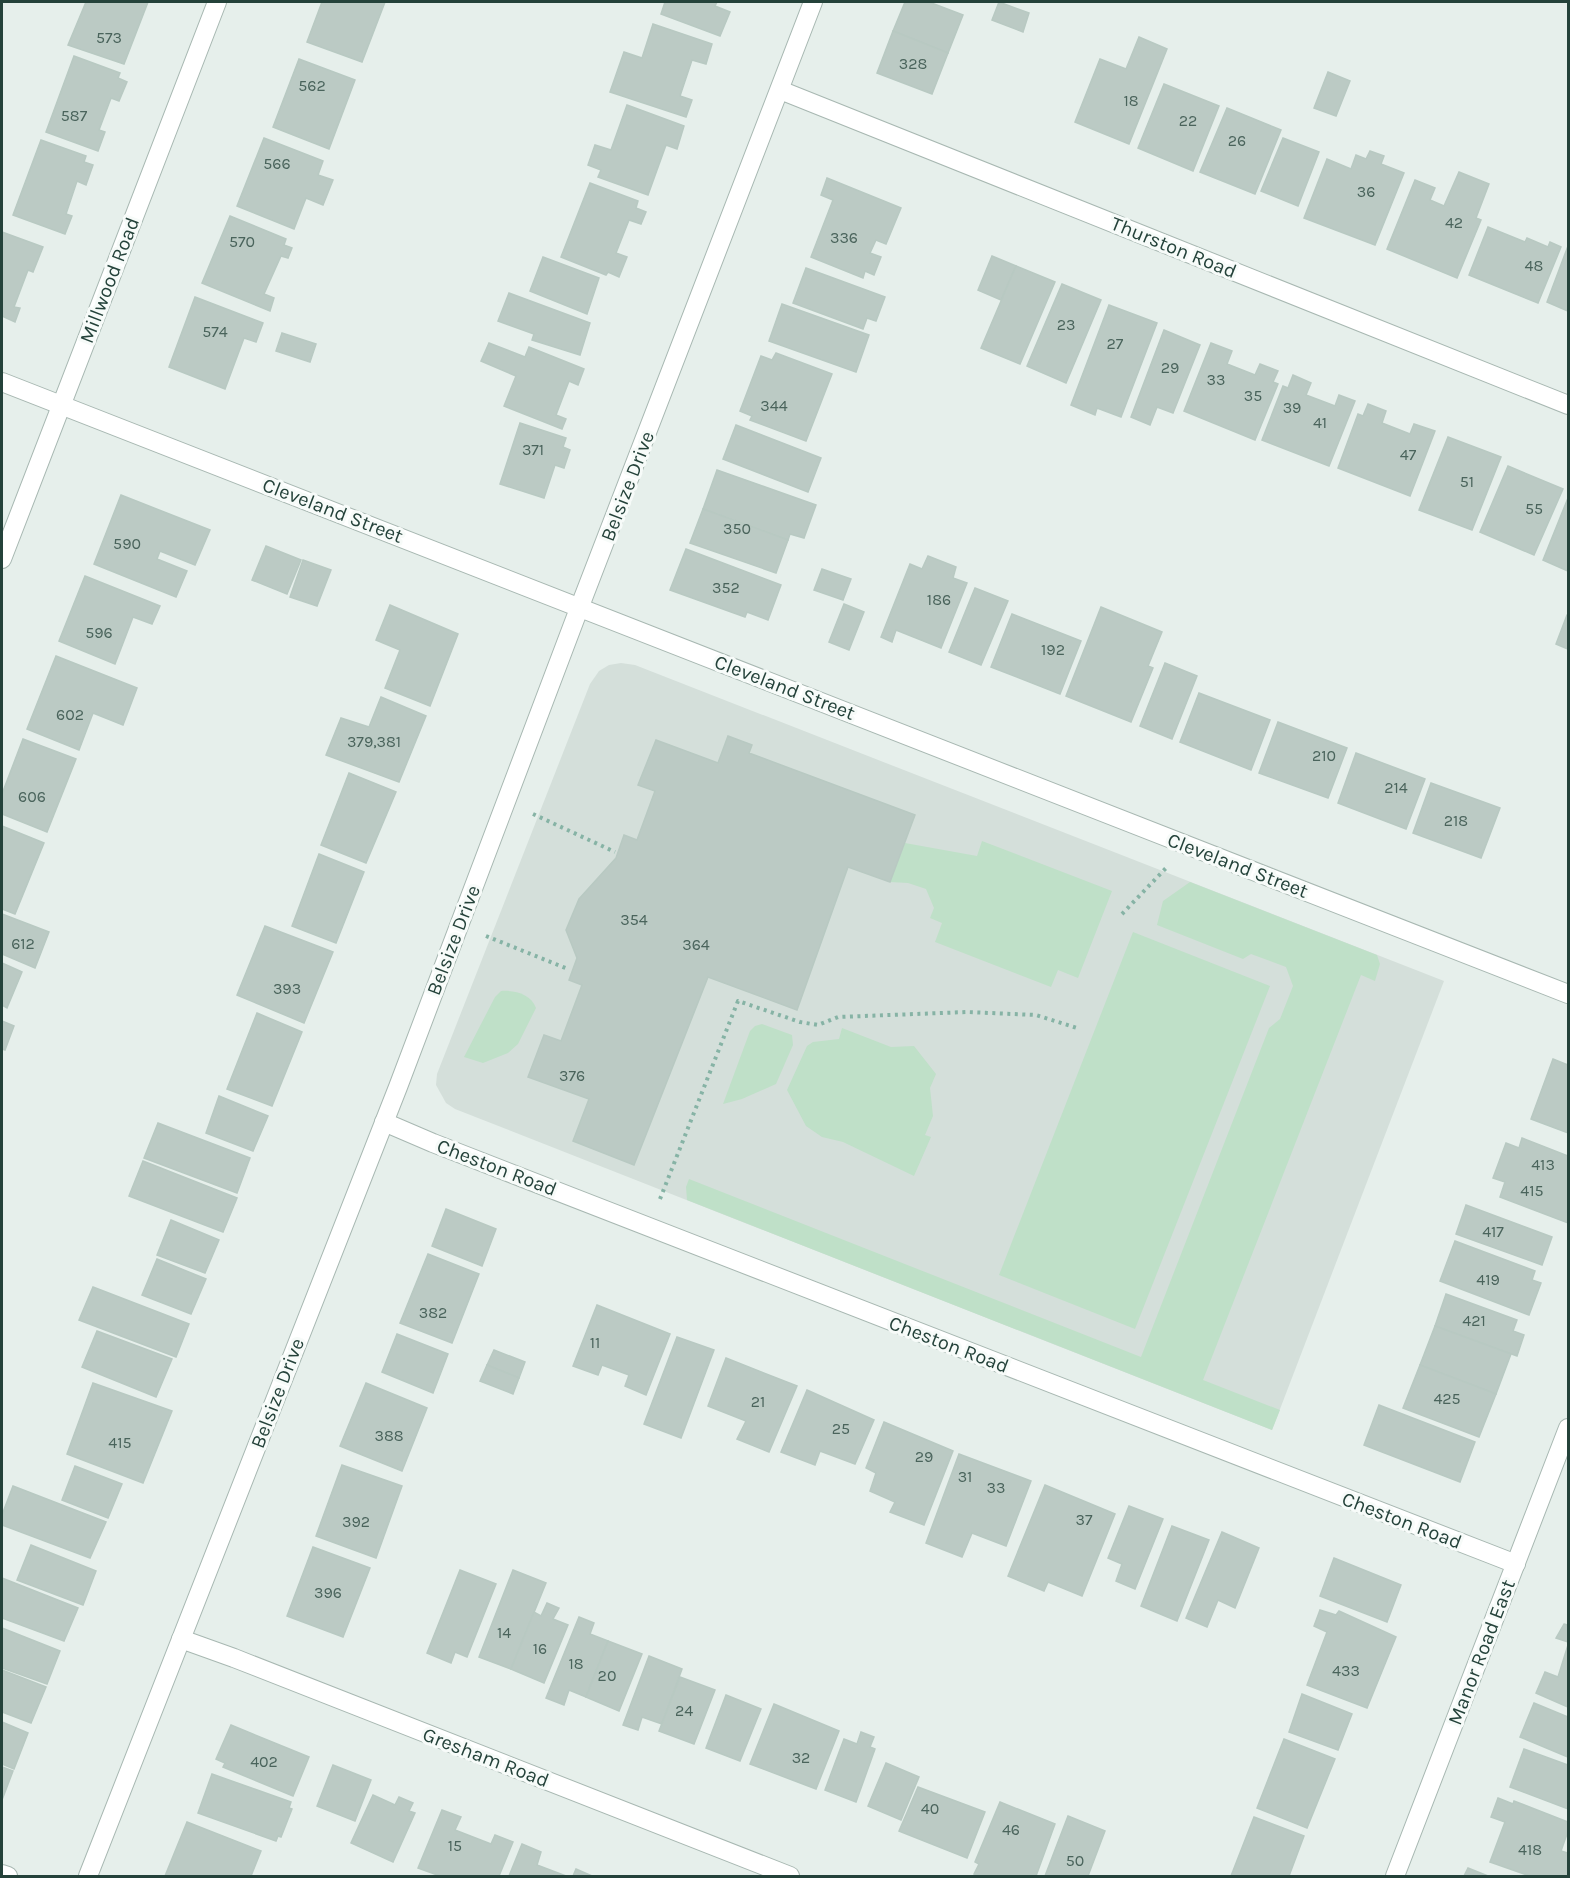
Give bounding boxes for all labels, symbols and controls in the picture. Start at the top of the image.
house number: 573 [96,28,122,47]
house number: 328 [899,54,927,73]
house number: 562 [298,76,326,95]
house number: 18 [1123,91,1139,110]
house number: 587 [61,106,88,125]
house number: 22 [1179,111,1197,130]
house number: 26 [1228,131,1246,150]
house number: 566 [263,154,291,173]
house number: 36 [1357,182,1375,201]
street label: Thurston Road [1108,212,1240,283]
house number: 42 [1445,213,1463,232]
street label: Millwood Road [75,214,144,346]
house number: 336 [830,228,858,247]
house number: 570 [229,232,255,251]
house number: 48 [1525,256,1543,275]
house number: 23 [1057,315,1075,334]
house number: 574 [202,322,228,341]
house number: 27 [1107,334,1124,353]
house number: 29 [1161,358,1179,377]
house number: 33 [1207,370,1225,389]
house number: 35 [1244,386,1262,405]
house number: 344 [760,396,788,415]
house number: 39 [1283,398,1301,417]
house number: 41 [1313,413,1327,432]
street label: Belsize Drive [596,428,659,544]
house number: 371 [522,440,544,459]
house number: 47 [1400,445,1417,464]
house number: 51 [1460,472,1474,491]
street label: Cleveland Street [259,473,407,548]
house number: 55 [1525,499,1543,518]
house number: 350 [723,519,751,538]
house number: 590 [113,534,141,553]
house number: 352 [712,578,740,597]
house number: 186 [927,590,951,609]
house number: 596 [85,623,113,642]
house number: 192 [1041,640,1065,659]
street label: Cleveland Street [711,650,859,725]
house number: 602 [56,705,84,724]
house number: 379,381 [347,732,401,751]
house number: 210 [1312,746,1336,765]
house number: 214 [1384,778,1408,797]
house number: 606 [18,787,46,806]
house number: 218 [1444,811,1468,830]
street label: Cleveland Street [1164,828,1312,903]
street label: Belsize Drive [422,882,485,998]
house number: 354 [620,910,648,929]
house number: 612 [11,934,35,953]
house number: 364 [682,935,710,954]
house number: 393 [273,979,301,998]
house number: 376 [559,1066,585,1085]
street label: Cheston Road [434,1134,560,1201]
house number: 413 [1531,1155,1555,1174]
house number: 415 [1520,1181,1544,1200]
house number: 417 [1482,1222,1504,1241]
house number: 419 [1476,1270,1500,1289]
house number: 382 [419,1303,447,1322]
street label: Cheston Road [886,1311,1012,1378]
house number: 421 [1462,1311,1486,1330]
house number: 11 [590,1333,600,1352]
street label: Belsize Drive [246,1335,309,1451]
house number: 425 [1433,1389,1461,1408]
house number: 21 [751,1392,765,1411]
house number: 25 [832,1419,850,1438]
house number: 388 [374,1426,404,1445]
house number: 415 [108,1433,132,1452]
house number: 29 [915,1447,933,1466]
house number: 31 [958,1467,972,1486]
house number: 33 [987,1478,1005,1497]
street label: Cheston Road [1339,1487,1465,1554]
house number: 37 [1076,1510,1093,1529]
house number: 392 [342,1512,370,1531]
street label: Manor Road East [1443,1576,1520,1728]
house number: 396 [314,1583,342,1602]
house number: 14 [497,1623,511,1642]
house number: 16 [533,1639,547,1658]
house number: 18 [568,1654,584,1673]
house number: 433 [1332,1661,1360,1680]
house number: 20 [598,1666,616,1685]
house number: 24 [675,1701,693,1720]
street label: Gresham Road [419,1723,552,1792]
house number: 32 [792,1748,810,1767]
house number: 402 [250,1752,278,1771]
house number: 40 [921,1799,939,1818]
house number: 46 [1002,1820,1020,1839]
house number: 15 [448,1836,462,1855]
house number: 418 [1518,1840,1542,1859]
house number: 50 [1066,1851,1084,1870]

